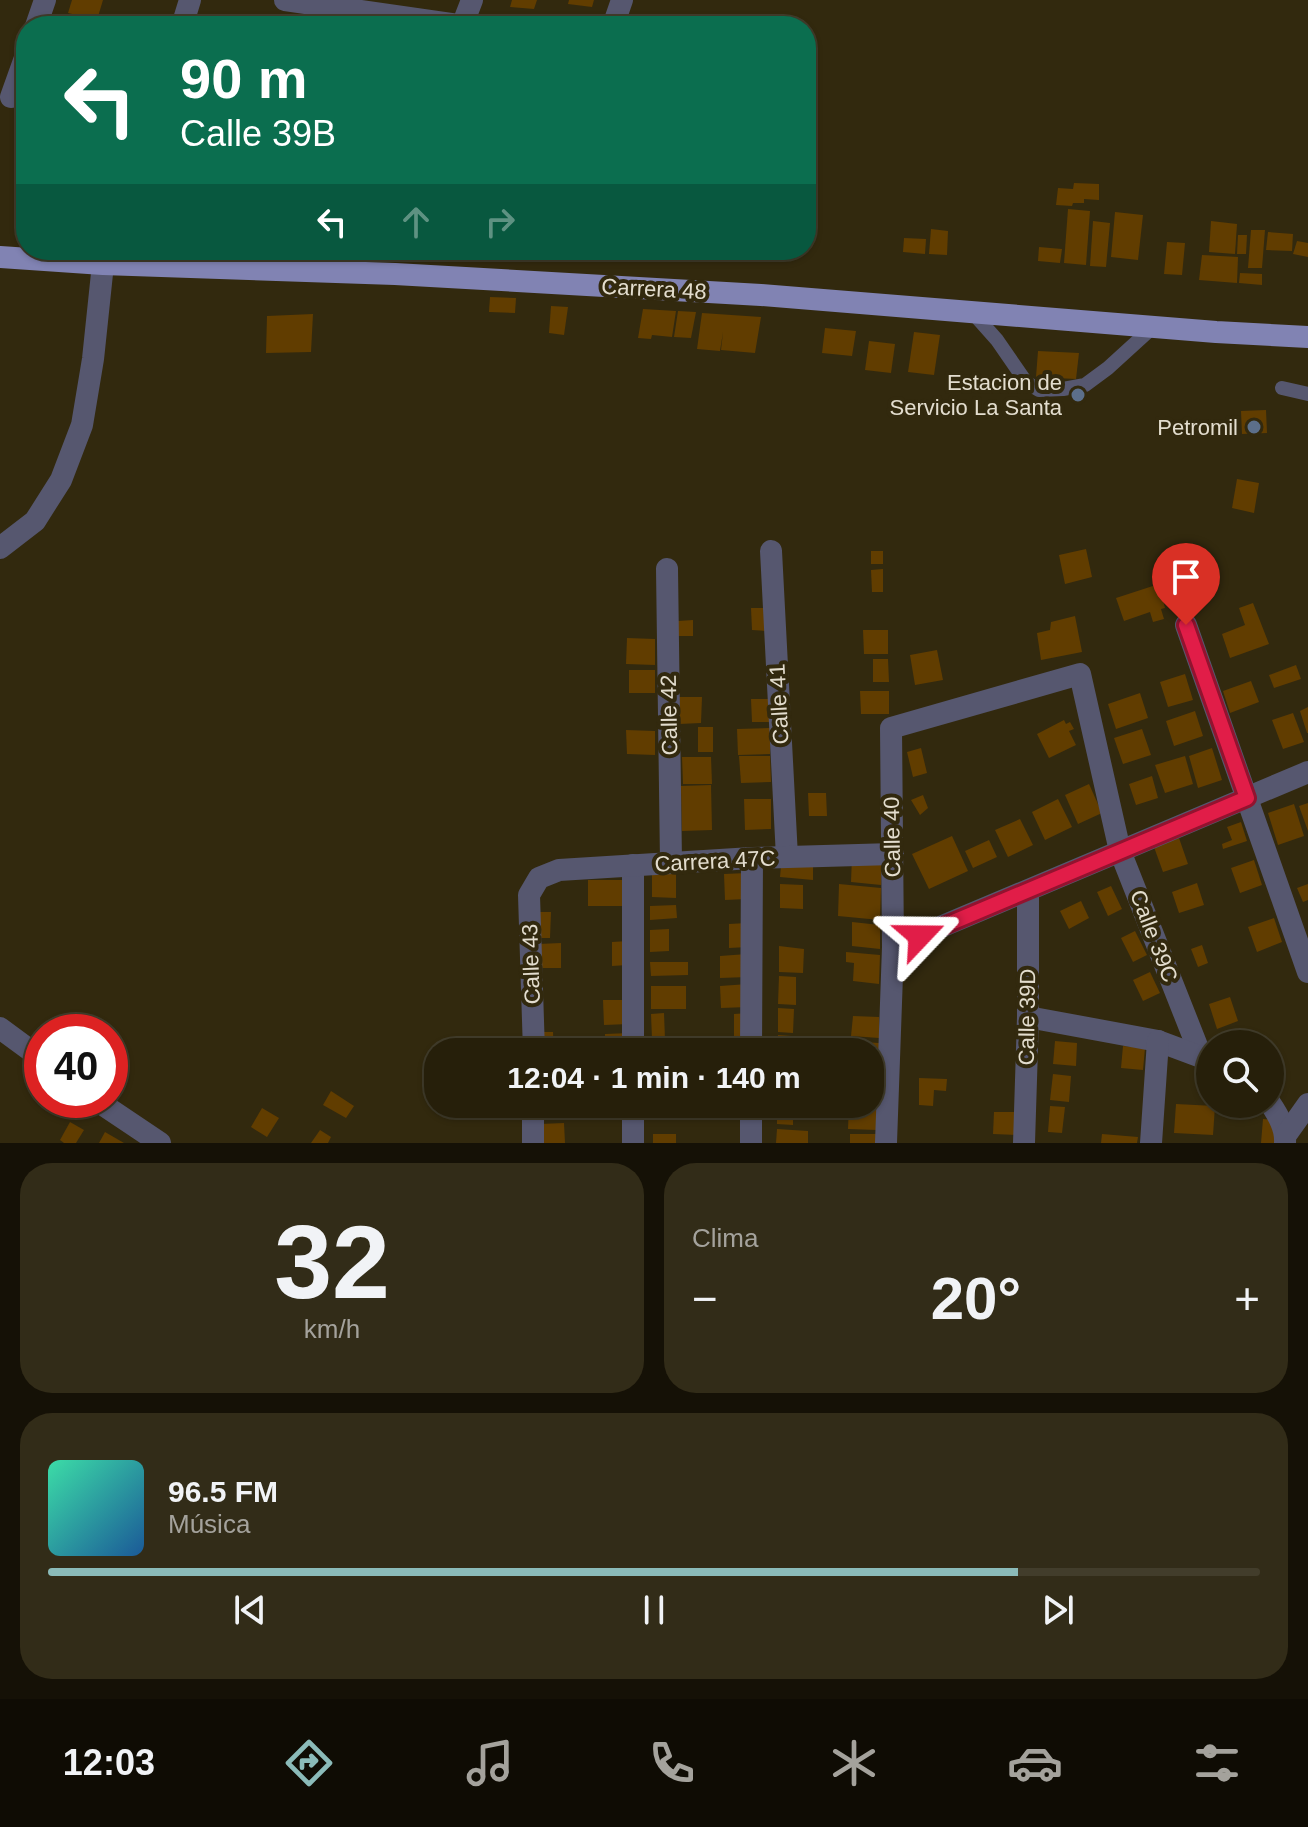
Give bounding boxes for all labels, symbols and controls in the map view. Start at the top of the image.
text: 90 m [180,47,308,110]
icon: left [48,48,152,152]
text: Calle 39B [180,113,336,154]
icon: left [310,200,354,244]
icon: ahead [394,200,438,244]
icon: right [478,200,522,244]
street label: Carrera 48 [601,274,707,304]
place label: Estacion de Servicio La Santa [890,370,1063,420]
marker: Estacion de Servicio La Santa [1069,386,1087,404]
place label: Petromil [1157,415,1238,440]
marker: Petromil [1245,418,1263,436]
pin [1152,543,1220,625]
icon: arrive [1164,555,1208,599]
street label: Calle 41 [764,663,794,745]
street label: Calle 42 [656,674,682,756]
street label: Calle 40 [879,796,905,878]
street label: Carrera 47C [654,845,776,877]
street label: Calle 39C [1125,886,1183,986]
position arrow [878,894,962,978]
street label: Calle 43 [517,923,545,1005]
street label: Calle 39D [1014,968,1040,1066]
speed limit sign: 40 [24,1014,128,1118]
map controls [1196,1030,1284,1118]
button: search [1196,1030,1284,1118]
text: 12:04 · 1 min · 140 m [507,1061,801,1094]
text: 32 [274,1204,390,1320]
text: Clima [692,1223,758,1253]
text: 20° [931,1265,1021,1332]
text: − [692,1274,718,1323]
text: + [1234,1274,1260,1323]
text: km/h [304,1314,360,1344]
text: 96.5 FM [168,1475,278,1508]
text: Música [168,1509,250,1539]
icon: previous [228,1588,272,1632]
icon: pause [632,1588,676,1632]
icon: next [1036,1588,1080,1632]
icon: directions [281,1735,337,1791]
icon: music [462,1735,518,1791]
icon: phone [644,1735,700,1791]
icon: climate [826,1735,882,1791]
icon: car [1007,1735,1063,1791]
icon: filters [1189,1735,1245,1791]
text: 12:03 [63,1742,155,1783]

